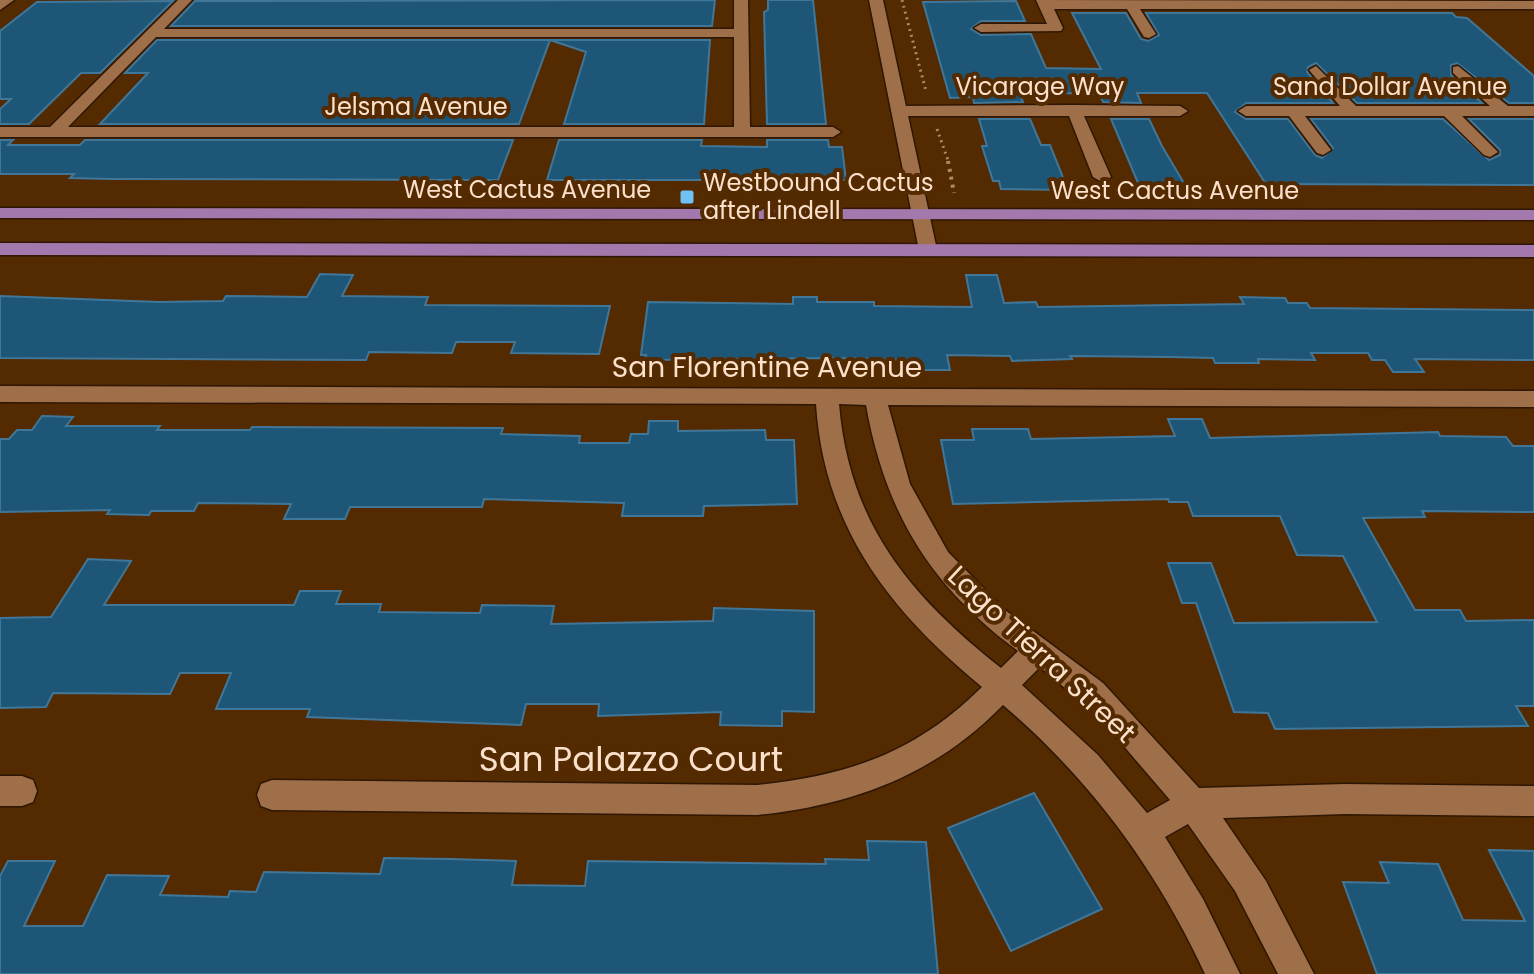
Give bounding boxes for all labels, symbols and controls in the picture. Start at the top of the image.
street label: Vicarage Way [956,70,1125,103]
street label: Sand Dollar Avenue [1273,70,1507,103]
street label: Jelsma Avenue [324,90,508,123]
place label: Westbound Cactus after Lindell [703,166,933,227]
street label: West Cactus Avenue [403,173,651,206]
street label: West Cactus Avenue [1051,174,1299,207]
marker: Westbound Cactus after Lindell [678,188,696,206]
street label: San Florentine Avenue [612,348,922,387]
street label: Lago Tierra Street [939,557,1144,752]
street label: San Palazzo Court [479,735,783,783]

